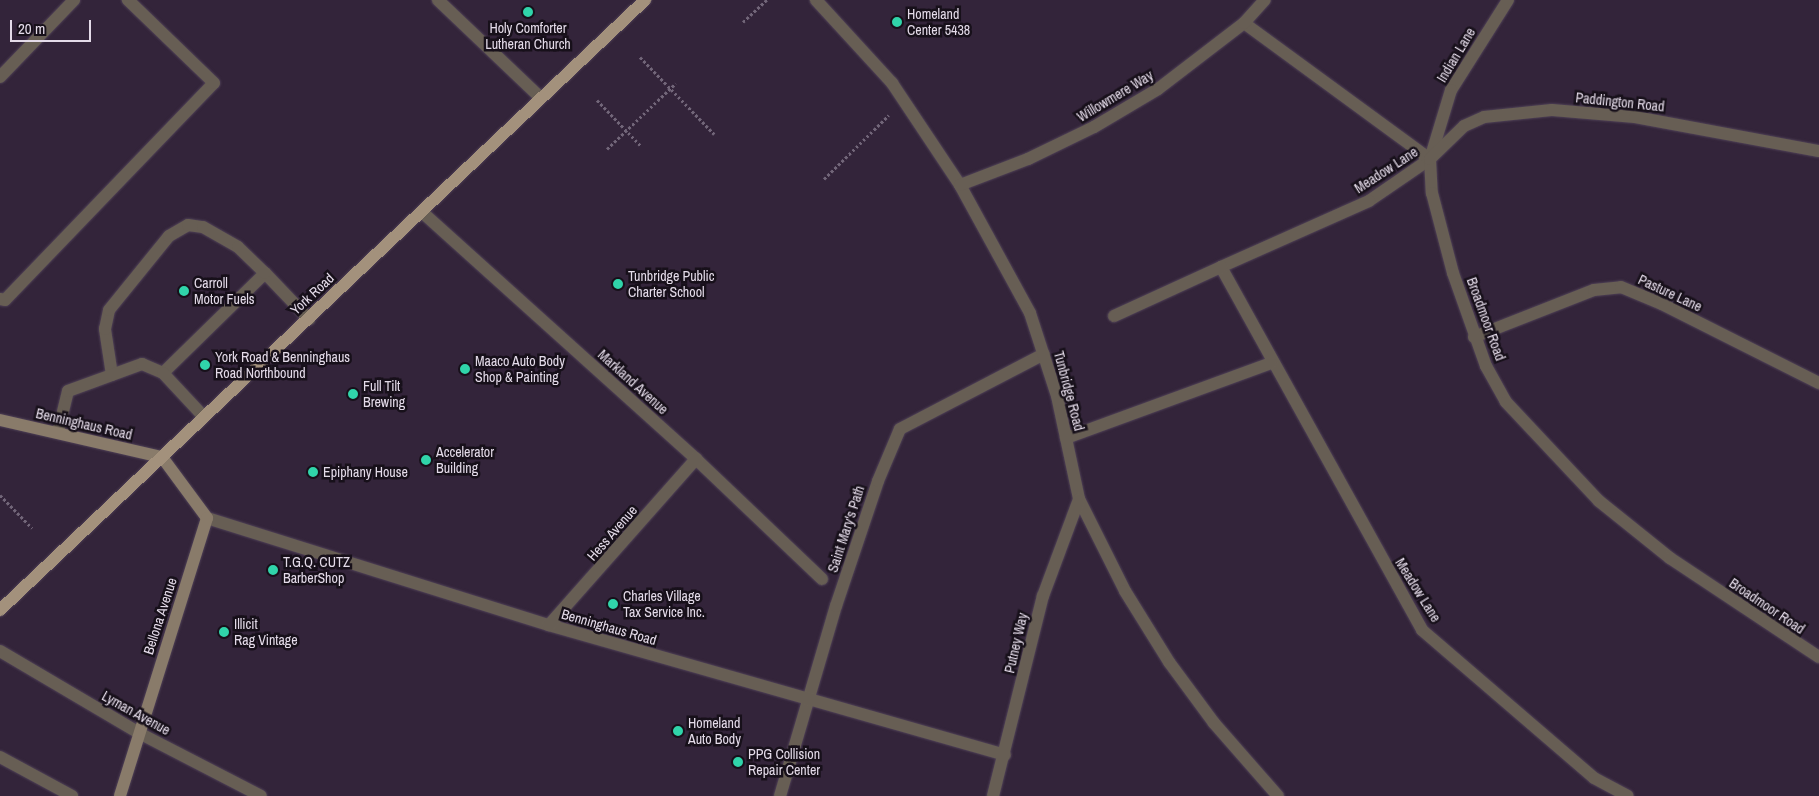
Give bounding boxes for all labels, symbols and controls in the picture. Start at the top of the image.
marker: Holy Comforter Lutheran Church [522,6,534,18]
place label: Homeland Center 5438 [907,6,970,38]
scale bar [12,10,94,42]
marker: Homeland Center 5438 [891,16,903,28]
text: 20 m [18,18,45,39]
place label: Holy Comforter Lutheran Church [485,20,571,52]
street label: Indian Lane [1433,25,1479,85]
street label: Willowmere Way [1074,67,1156,125]
street label: Paddington Road [1575,89,1665,115]
street label: Meadow Lane [1351,143,1421,197]
place label: Tunbridge Public Charter School [628,268,714,300]
street label: York Road [287,270,337,318]
street label: Pasture Lane [1636,271,1704,315]
place label: Carroll Motor Fuels [194,275,255,308]
street label: Broadmoor Road [1463,275,1509,363]
marker: Tunbridge Public Charter School [612,278,624,290]
marker: Carroll Motor Fuels [178,285,190,297]
street label: Markland Avenue [594,346,672,418]
place label: York Road & Benninghaus Road Northbound [215,349,350,382]
street label: Tunbridge Road [1050,349,1088,433]
place label: Maaco Auto Body Shop & Painting [475,353,566,386]
marker: York Road & Benninghaus Road Northbound [199,359,211,371]
marker: Maaco Auto Body Shop & Painting [459,363,471,375]
place label: Full Tilt Brewing [363,378,405,411]
marker: Full Tilt Brewing [347,388,359,400]
street label: Benninghaus Road [34,405,134,443]
place label: Accelerator Building [436,444,494,477]
marker: Accelerator Building [420,454,432,466]
place label: Epiphany House [323,464,408,480]
marker: Epiphany House [307,466,319,478]
street label: Saint Mary's Path [824,483,868,575]
street label: Hess Avenue [583,502,641,564]
place label: T.G.Q. CUTZ BarberShop [283,554,350,586]
street label: Meadow Lane [1392,555,1444,625]
marker: T.G.Q. CUTZ BarberShop [267,564,279,576]
street label: Bellona Avenue [140,575,180,657]
street label: Broadmoor Road [1726,575,1808,637]
place label: Charles Village Tax Service Inc. [623,588,705,620]
marker: Charles Village Tax Service Inc. [607,598,619,610]
street label: Benninghaus Road [559,605,659,649]
street label: Putney Way [1001,611,1031,675]
place label: Illicit Rag Vintage [234,616,298,648]
marker: Illicit Rag Vintage [218,626,230,638]
street label: Lyman Avenue [99,687,173,739]
place label: Homeland Auto Body [688,715,741,748]
marker: Homeland Auto Body [672,725,684,737]
place label: PPG Collision Repair Center [748,746,820,779]
marker: PPG Collision Repair Center [732,756,744,768]

